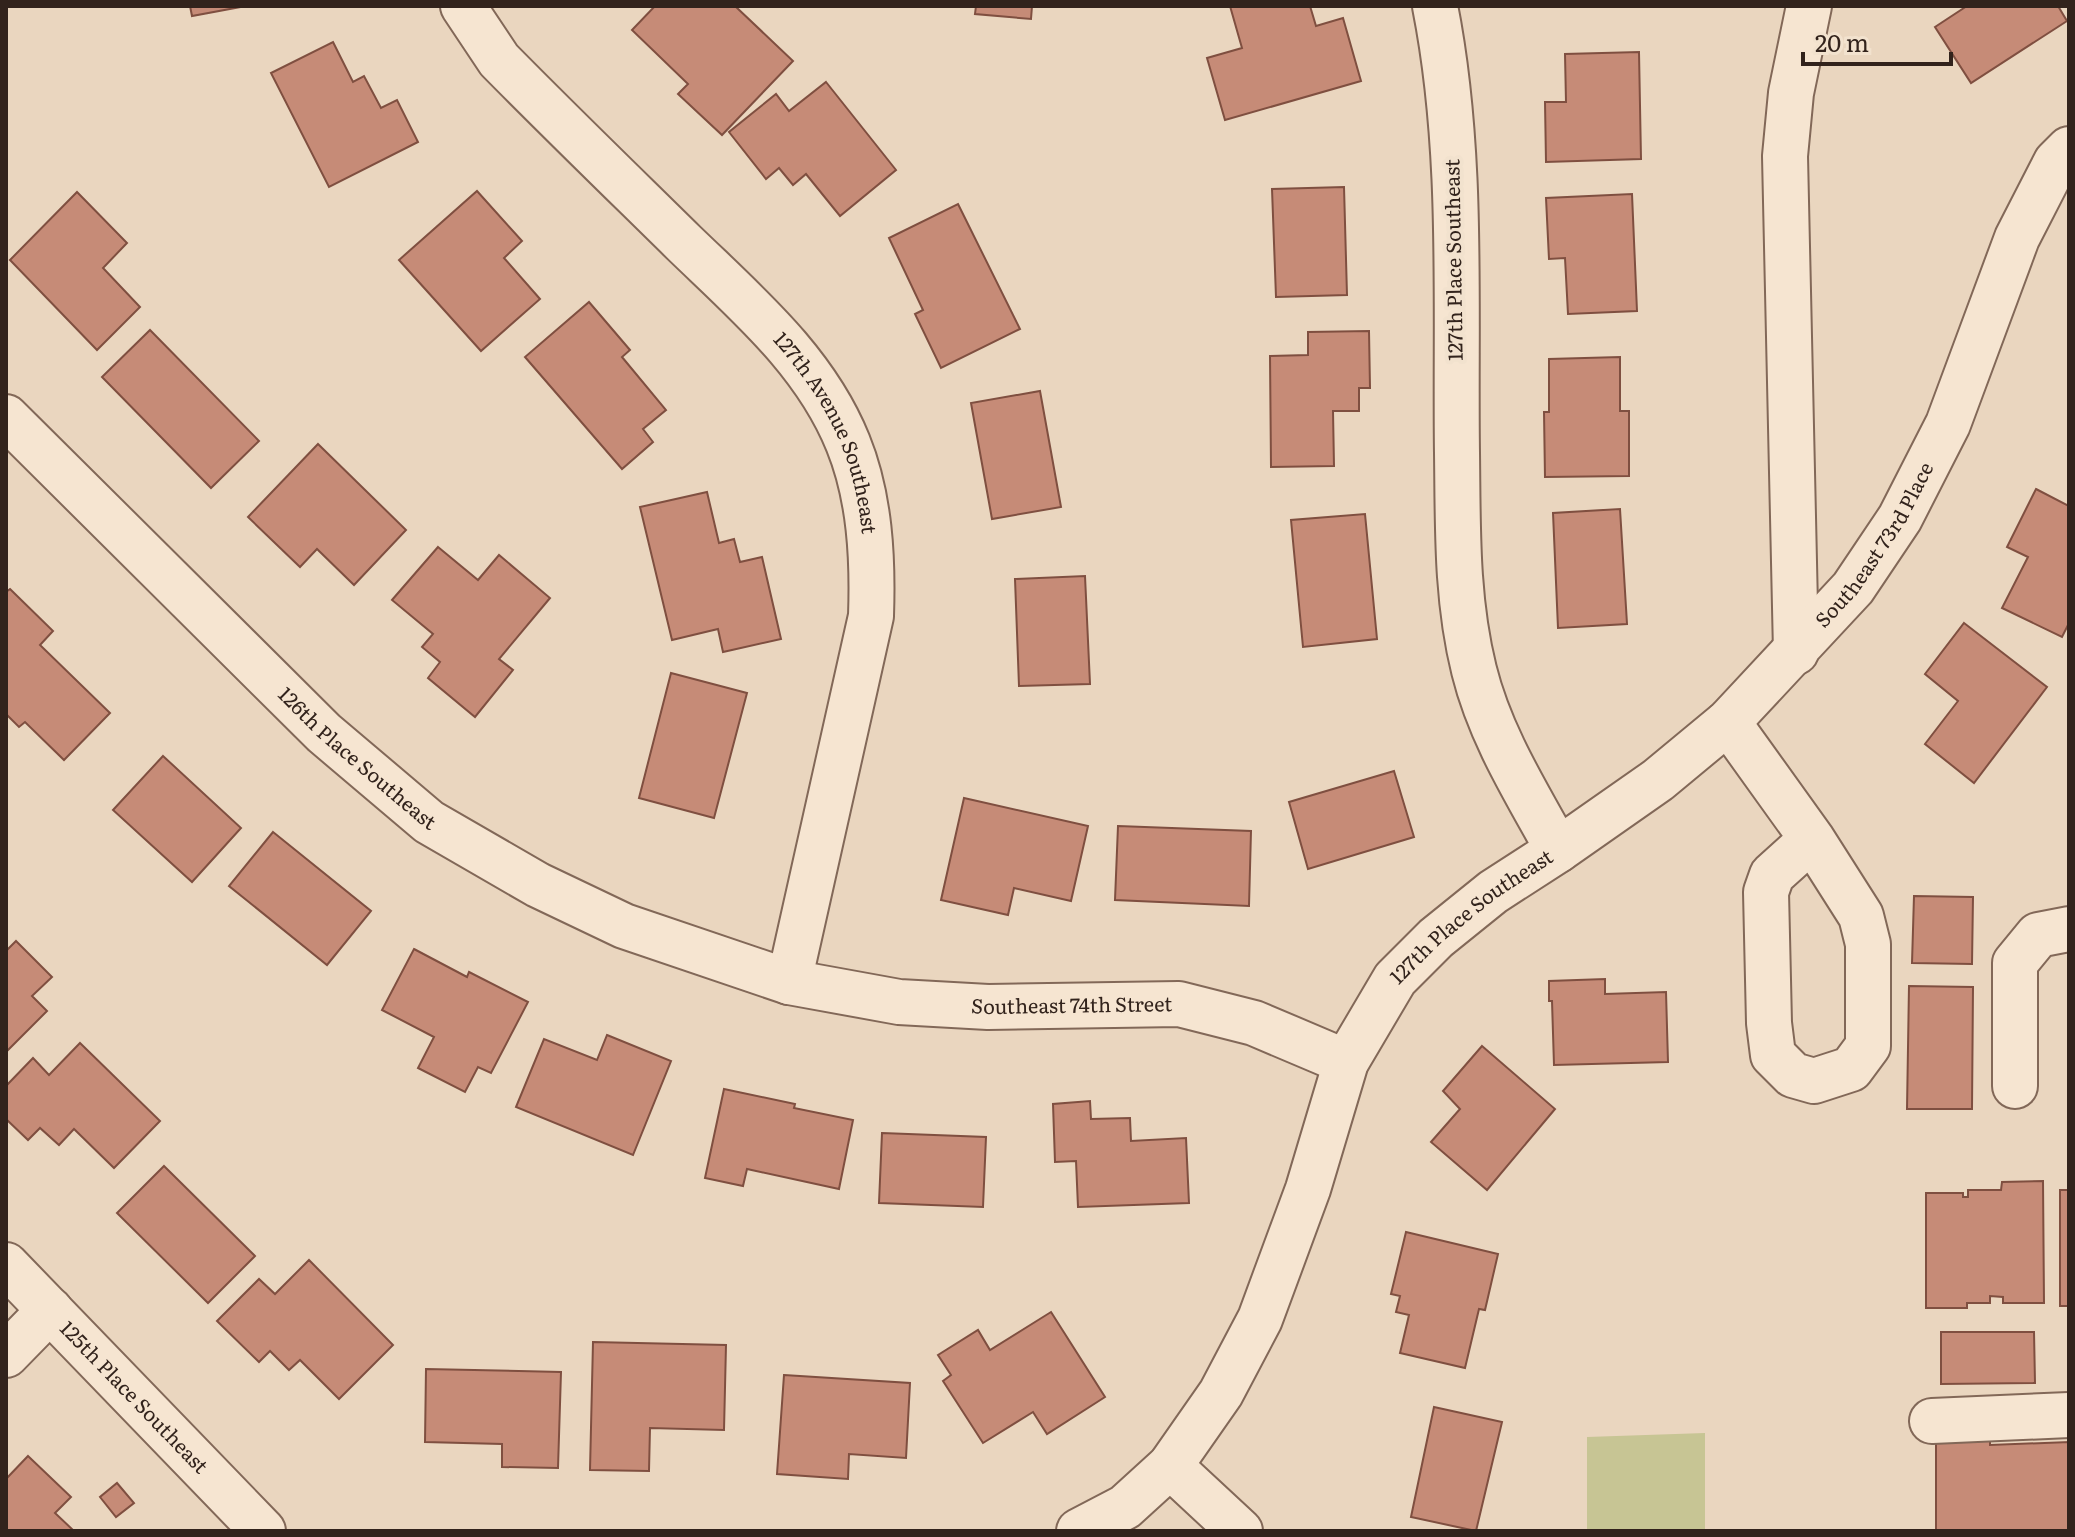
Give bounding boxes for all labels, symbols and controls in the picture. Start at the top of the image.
scale bar [1803,16,1951,66]
text: 20 m [1815,24,1869,59]
street label: 127th Place Southeast [1435,159,1469,361]
street label: 127th Avenue Southeast [768,324,886,535]
street label: Southeast 73rd Place [1807,456,1939,633]
street label: 126th Place Southeast [272,679,442,836]
street label: 127th Place Southeast [1382,840,1558,990]
street label: Southeast 74th Street [970,987,1172,1020]
street label: 125th Place Southeast [54,1313,216,1479]

